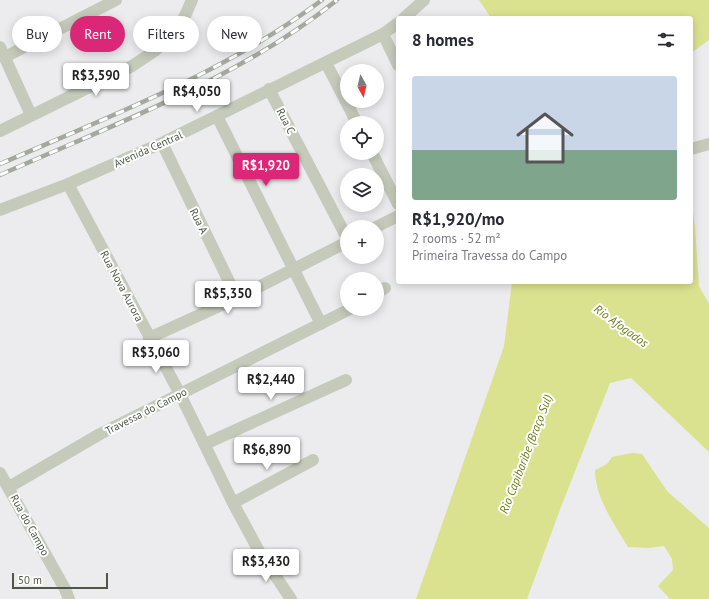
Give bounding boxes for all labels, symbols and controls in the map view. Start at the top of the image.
chip: Buy [12,16,62,52]
chip: Rent [70,16,125,52]
chip: Filters [133,16,199,52]
chip: New [207,16,262,52]
text: 8 homes [412,29,474,51]
icon: filters [655,29,677,51]
pin: R$3,590 [59,63,133,97]
north arrow [340,64,384,108]
map controls [340,64,384,316]
text: R$3,590 [72,67,120,84]
pin: R$4,050 [160,79,234,113]
text: R$4,050 [173,83,221,100]
icon: home [509,102,581,174]
street label: Rua C [274,106,298,136]
button: locate [340,116,384,160]
street label: Avenida Central [111,127,185,170]
pin: R$1,920 [229,153,303,187]
text: R$1,920 [242,157,290,174]
button: layers [340,168,384,212]
street label: Rua A [187,206,211,237]
text: R$1,920/mo [412,208,504,230]
button: + [340,220,384,264]
text: 2 rooms · 52 m² [412,230,501,247]
text: Primeira Travessa do Campo [412,247,567,264]
street label: Rua Nova Aurora [97,248,147,324]
button: − [340,272,384,316]
pin: R$5,350 [191,281,265,315]
text: R$5,350 [204,285,252,302]
water label: Rio Afogados [591,301,651,350]
pin: R$3,060 [119,340,193,374]
text: R$3,060 [132,344,180,361]
pin: R$2,440 [234,367,308,401]
text: R$2,440 [247,371,295,388]
street label: Travessa do Campo [103,384,189,438]
water label: Rio Capibaribe (Braço Sul) [496,392,555,515]
pin: R$6,890 [230,437,304,471]
text: R$6,890 [243,441,291,458]
street label: Rua do Campo [7,492,53,558]
pin: R$3,430 [229,549,303,583]
text: R$3,430 [242,553,290,570]
scale bar [12,571,108,590]
text: 50 m [18,573,42,587]

